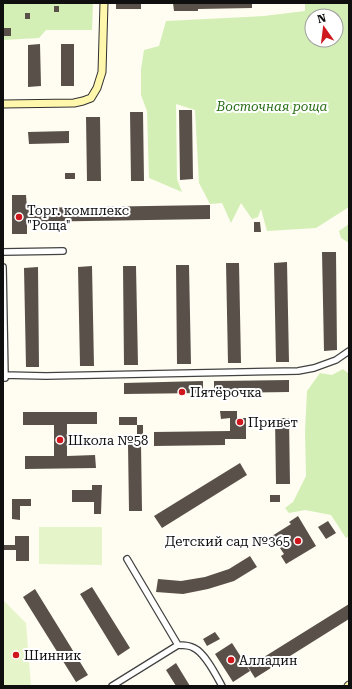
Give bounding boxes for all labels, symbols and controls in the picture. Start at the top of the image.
north arrow [304,8,344,48]
text: N [316,11,328,26]
park label: Восточная роща [216,99,328,114]
place label: Торг. комплекс "Роща" [27,203,129,233]
marker: Торг. комплекс "Роща" [14,212,24,222]
place label: Пятёрочка [190,385,262,400]
marker: Пятёрочка [177,387,187,397]
place label: Привет [248,415,298,430]
marker: Привет [235,417,245,427]
place label: Школа №58 [68,433,148,448]
marker: Школа №58 [55,435,65,445]
place label: Детский сад №365 [165,534,290,549]
marker: Детский сад №365 [293,536,303,546]
place label: Шинник [24,648,81,663]
marker: Шинник [11,650,21,660]
place label: Алладин [239,653,297,668]
marker: Алладин [226,655,236,665]

